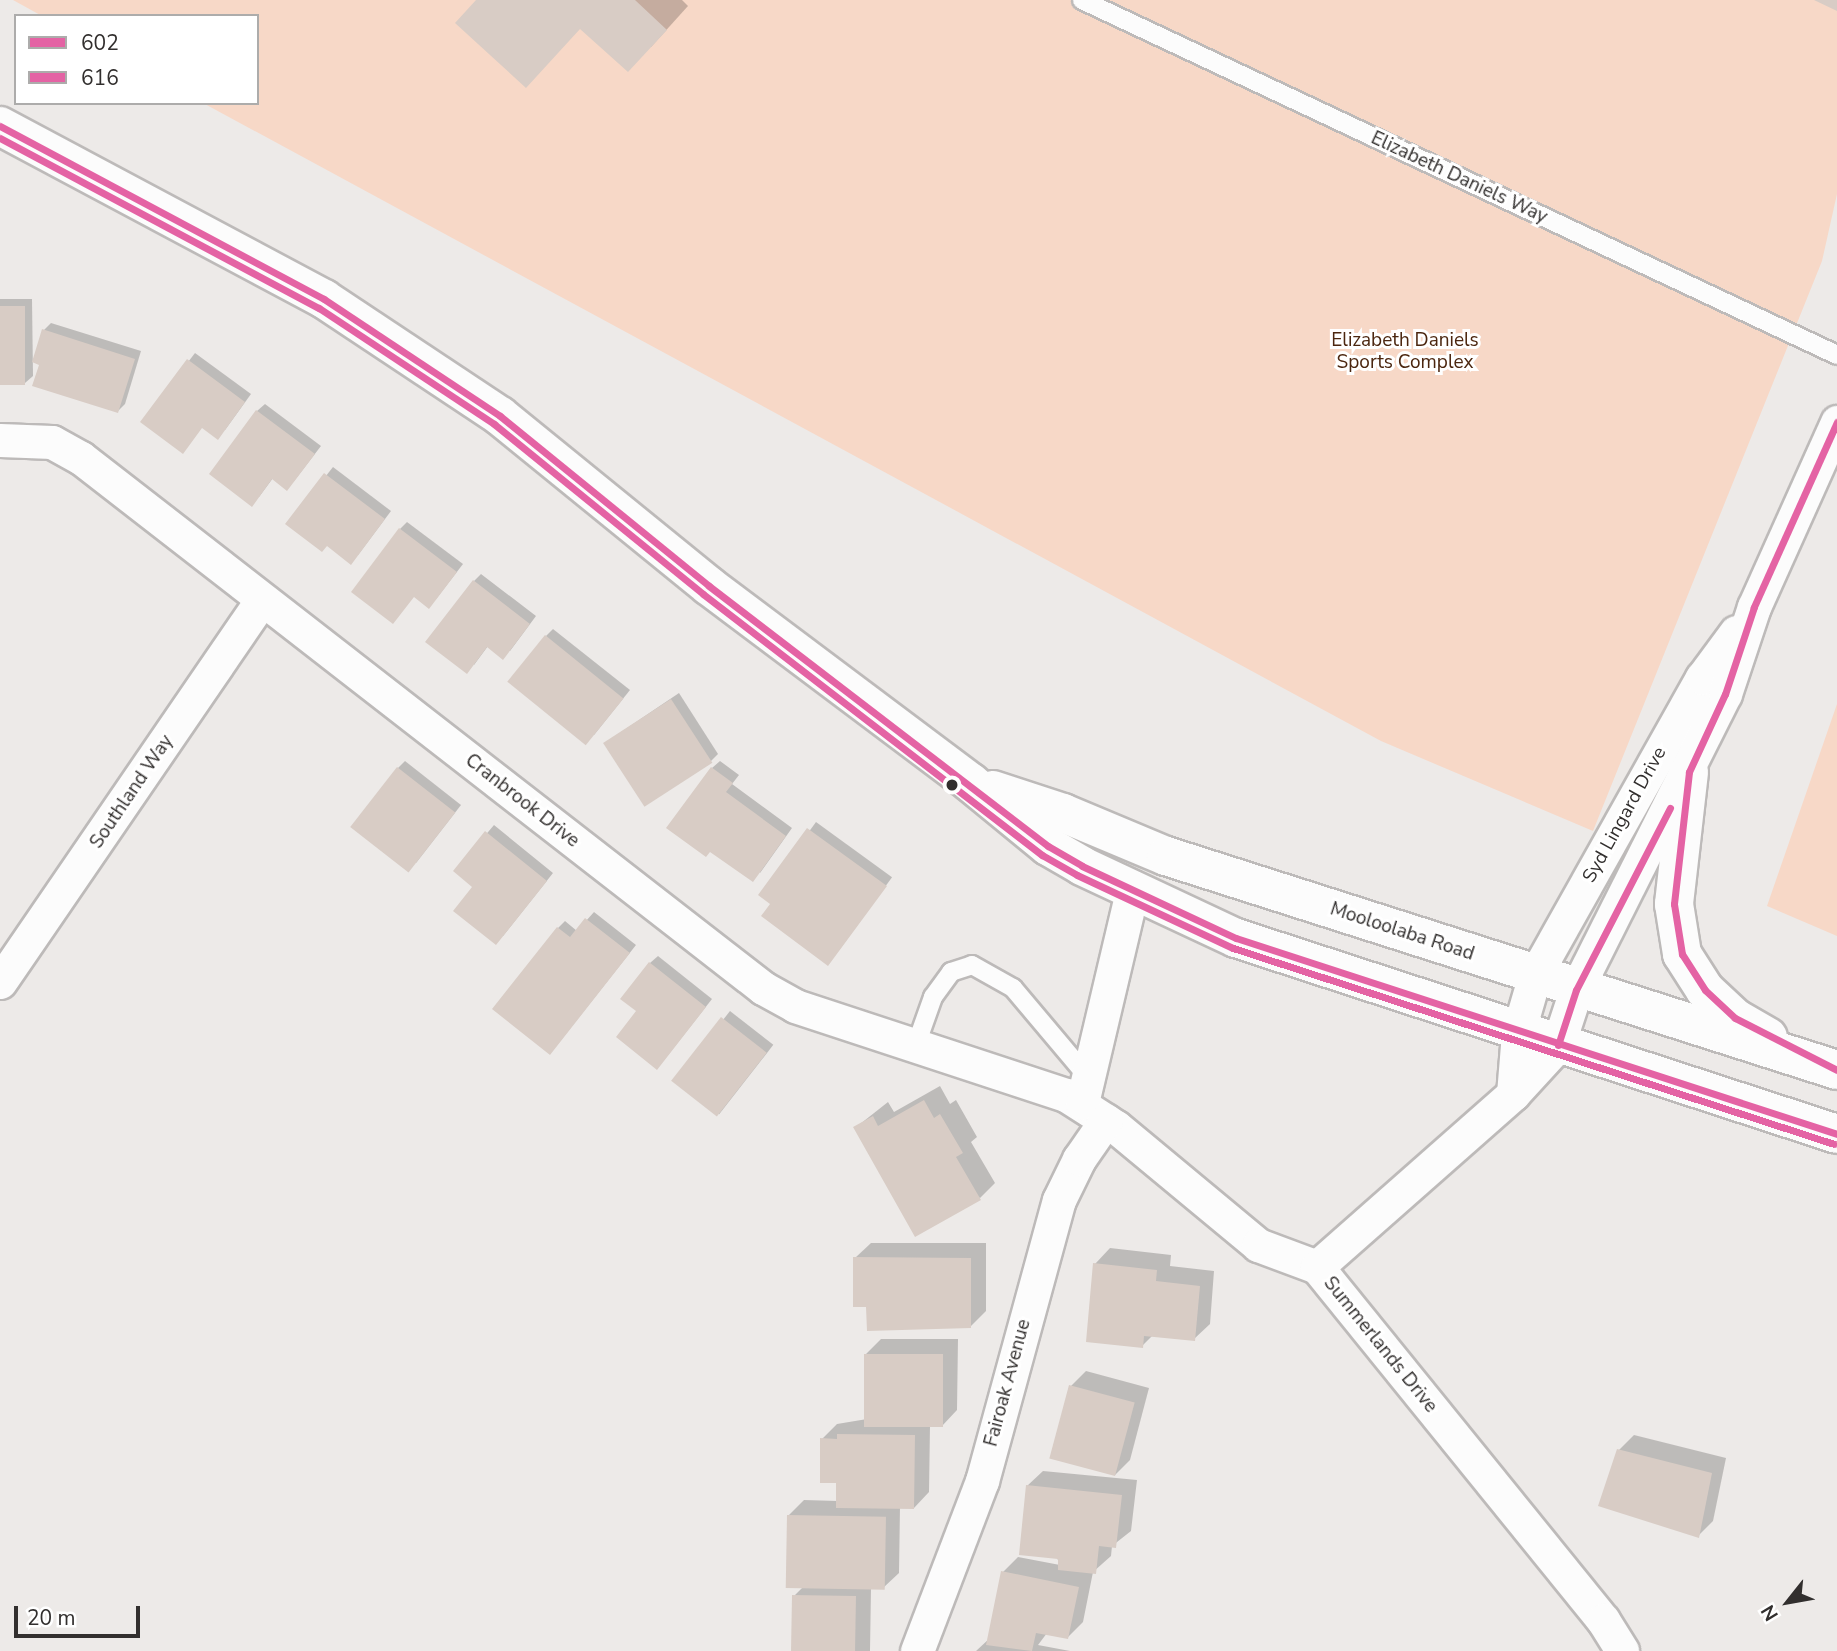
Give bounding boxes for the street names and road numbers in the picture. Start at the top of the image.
street label: Elizabeth Daniels Way [1367,127,1551,229]
street label: Southland Way [86,731,178,853]
street label: Syd Lingard Drive [1578,743,1672,887]
street label: Cranbrook Drive [460,749,584,853]
street label: Mooloolaba Road [1327,898,1477,966]
street label: Summerlands Drive [1318,1272,1442,1418]
street label: Fairoak Avenue [980,1317,1036,1449]

